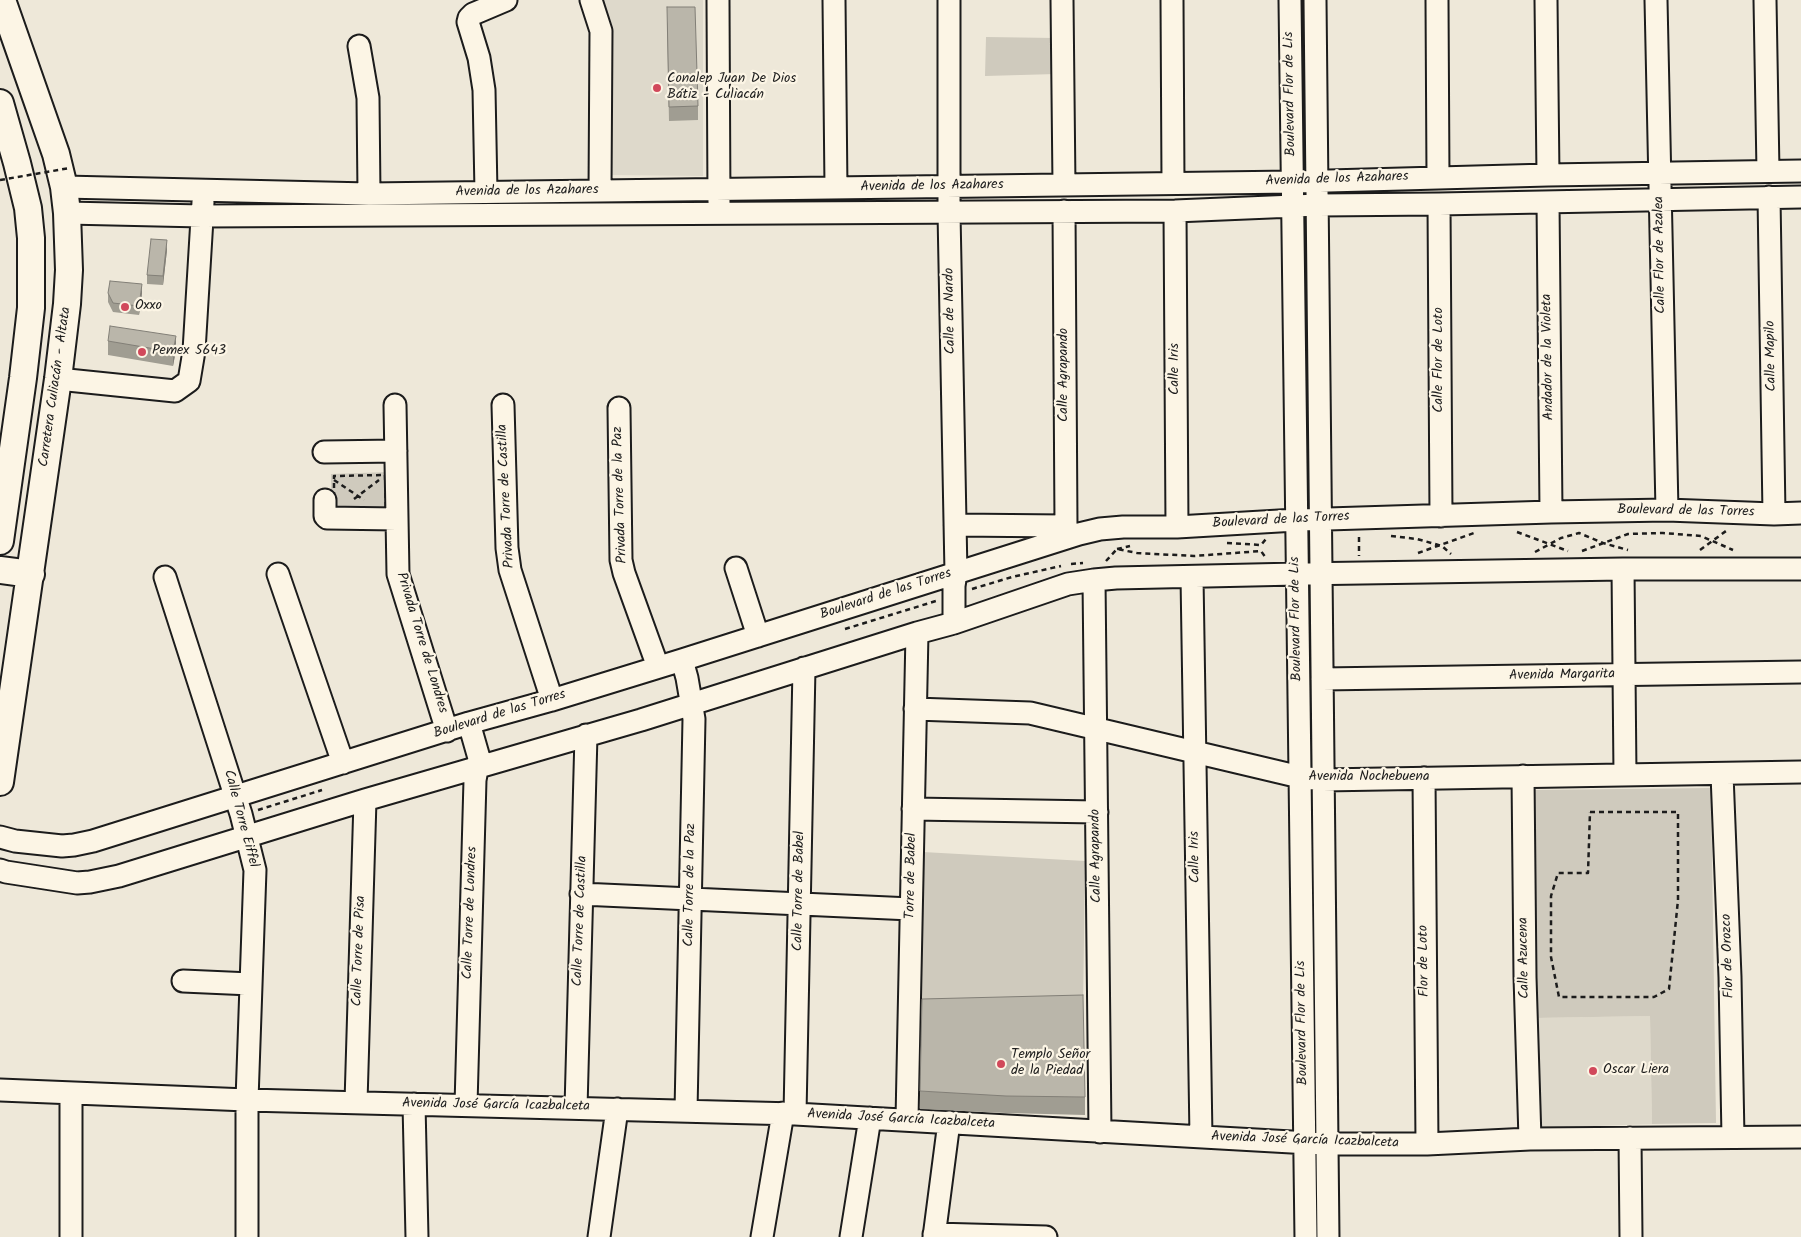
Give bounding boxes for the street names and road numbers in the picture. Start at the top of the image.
street label: Boulevard Flor de Lis [1282,32,1300,156]
street label: Avenida de los Azahares [1265,169,1409,191]
street label: Avenida de los Azahares [860,177,1004,197]
street label: Avenida de los Azahares [455,182,599,202]
street label: Calle Flor de Azalea [1652,196,1670,314]
street label: Calle de Nardo [942,268,960,354]
street label: Andador de la Violeta [1539,294,1559,420]
street label: Carretera Culiacán - Altata [36,306,76,468]
street label: Calle Flor de Loto [1432,307,1448,413]
street label: Calle Mapilo [1763,320,1781,392]
street label: Calle Agrapando [1057,328,1073,422]
street label: Calle Iris [1168,343,1184,395]
street label: Privada Torre de Castilla [495,424,519,568]
street label: Privada Torre de la Paz [610,426,632,564]
street label: Boulevard de las Torres [1617,502,1755,522]
street label: Boulevard de las Torres [1212,509,1350,533]
street label: Boulevard Flor de Lis [1288,557,1306,681]
street label: Boulevard de las Torres [818,566,954,624]
street label: Privada Torre de Londres [392,571,450,715]
street label: Avenida Margarita [1509,667,1615,685]
street label: Boulevard de las Torres [432,687,568,743]
street label: Calle Torre Eiffel [219,768,261,870]
street label: Avenida Nochebuena [1309,770,1429,786]
street label: Calle Agrapando [1088,809,1106,903]
street label: Calle Torre de la Paz [682,823,700,947]
street label: Calle Torre de Babel [791,831,809,951]
street label: Calle Iris [1187,831,1205,883]
street label: Torre de Babel [903,833,921,919]
street label: Calle Torre de Londres [460,846,482,980]
street label: Calle Torre de Castilla [570,855,592,987]
street label: Calle Torre de Pisa [350,895,370,1007]
street label: Flor de Orozco [1719,913,1739,999]
street label: Calle Azucena [1516,917,1534,999]
street label: Flor de Loto [1416,925,1434,997]
street label: Boulevard Flor de Lis [1294,961,1312,1085]
street label: Avenida José García Icazbalceta [402,1096,590,1116]
street label: Avenida José García Icazbalceta [807,1107,995,1133]
street label: Avenida José García Icazbalceta [1211,1129,1399,1153]

